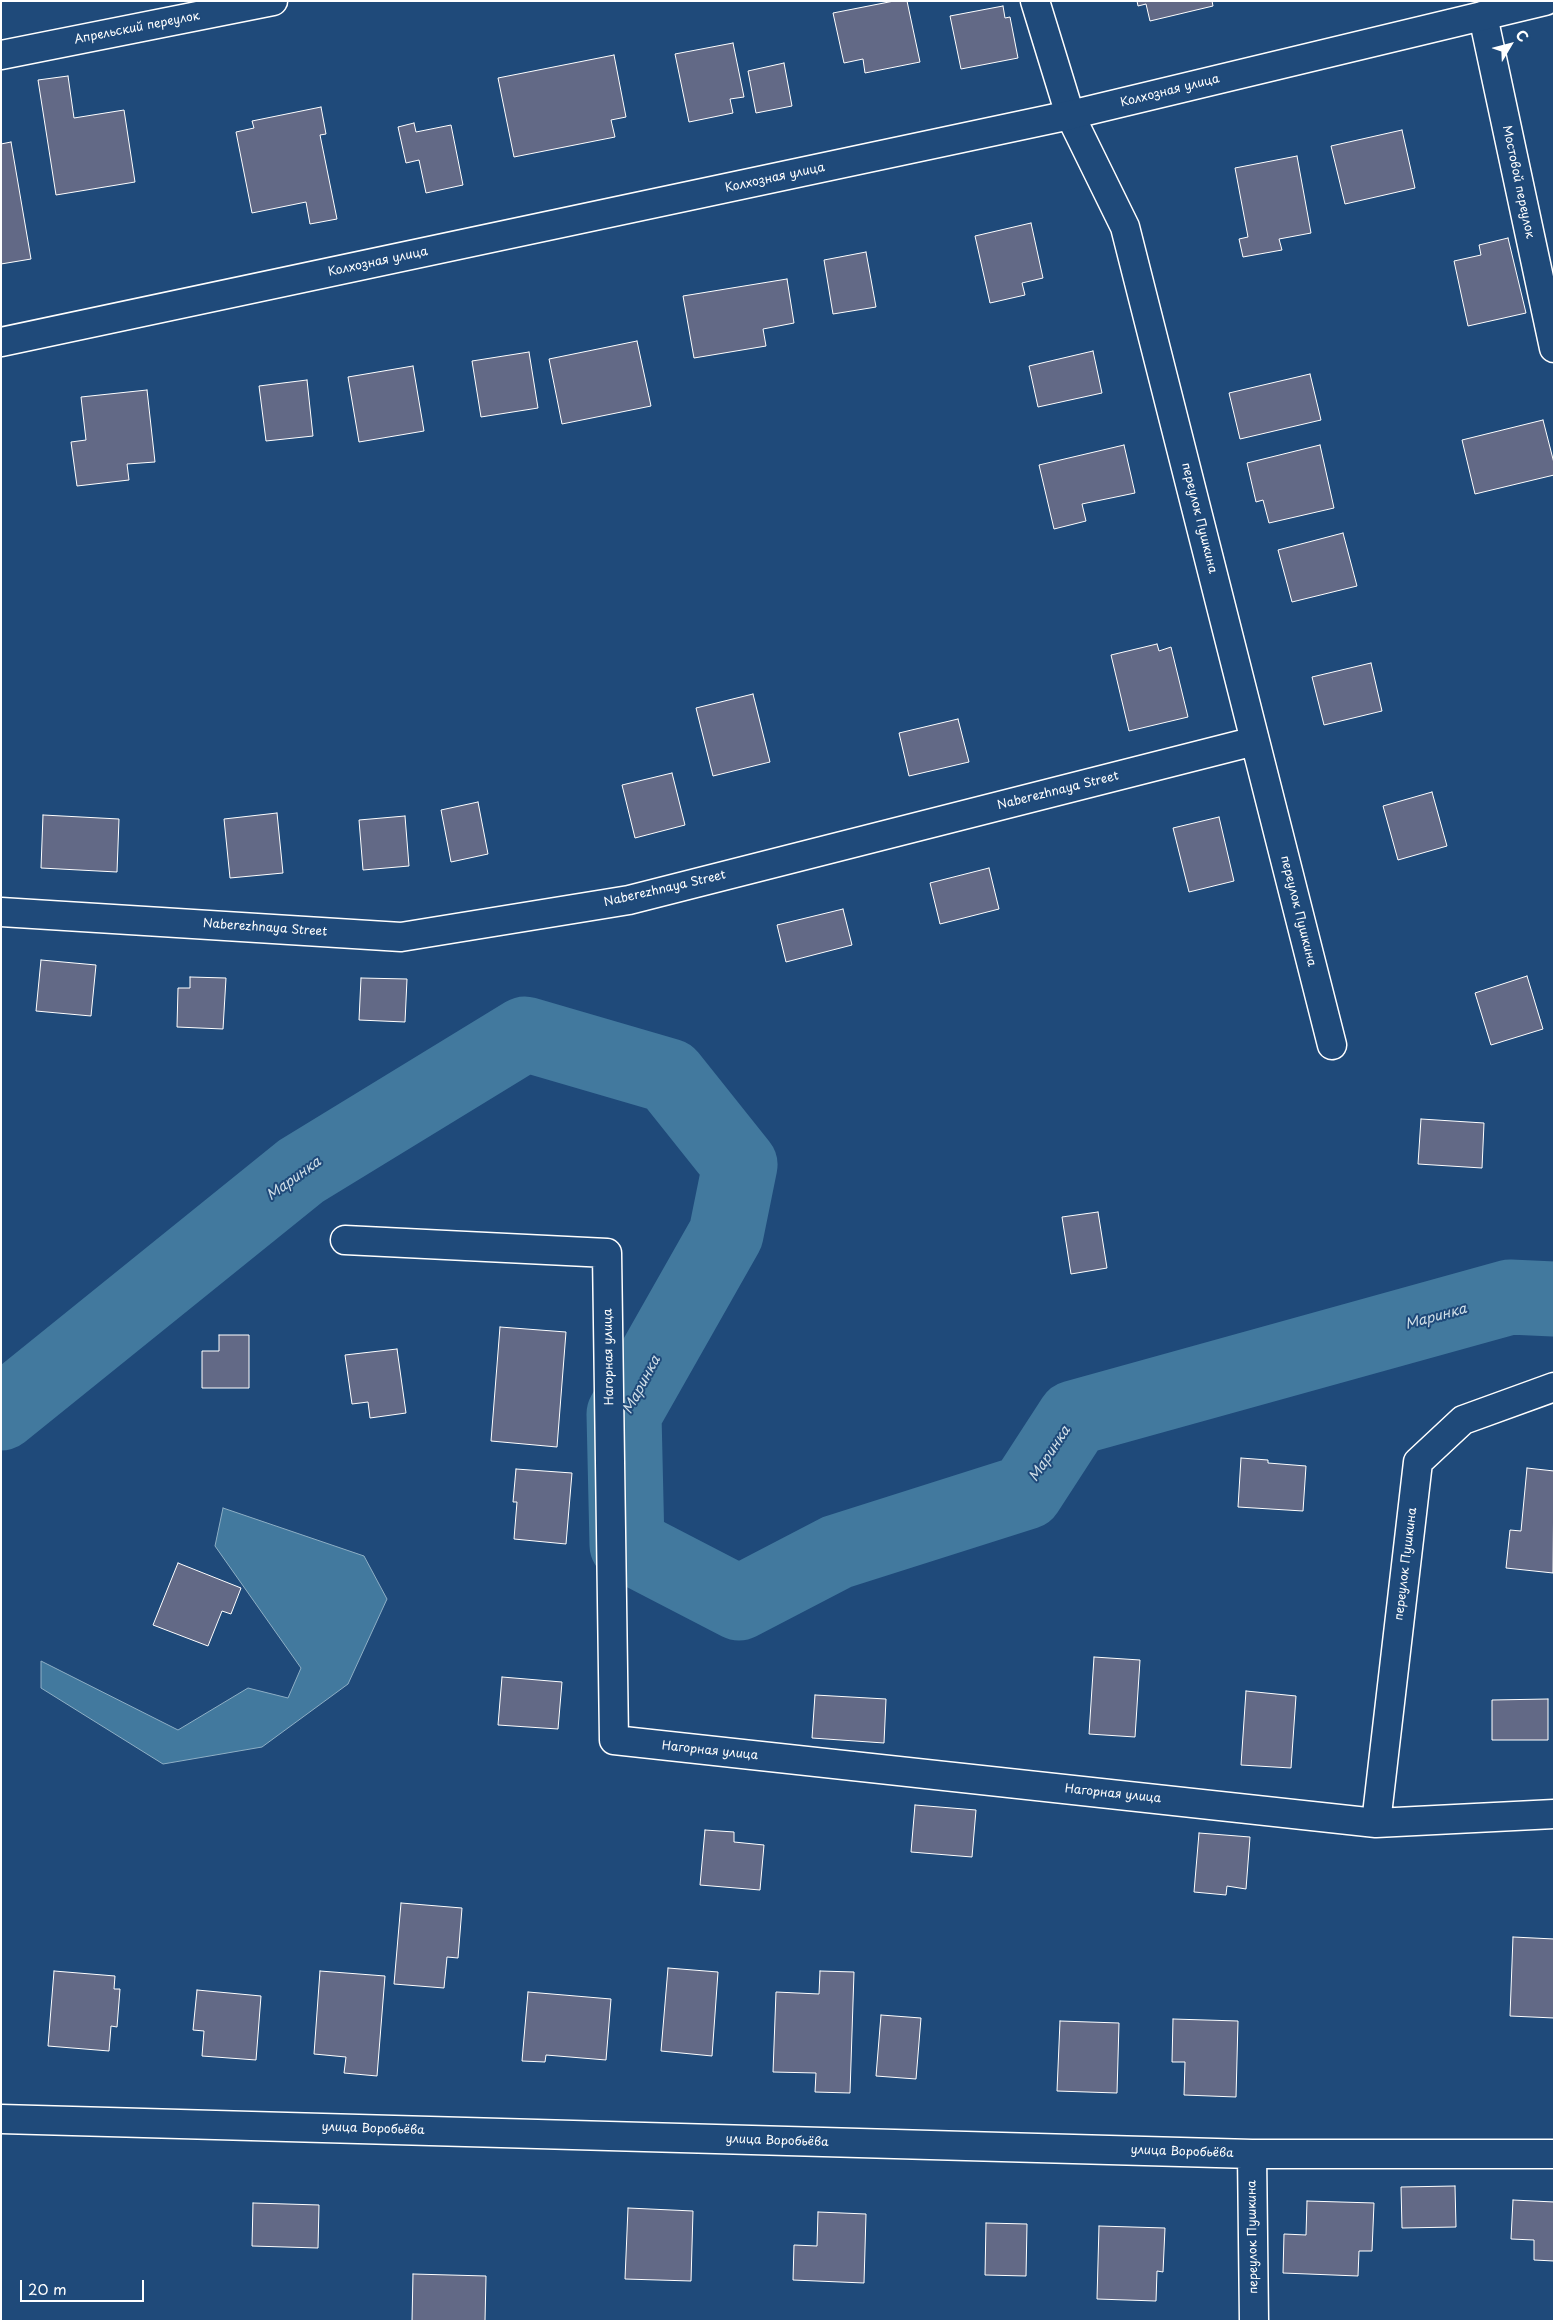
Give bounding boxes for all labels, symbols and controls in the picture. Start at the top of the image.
street label: Апрельский переулок [73,9,201,47]
north arrow [1485,20,1535,70]
text: С [1511,25,1534,46]
street label: Колхозная улица [1119,72,1221,110]
street label: Мостовой переулок [1499,124,1537,240]
street label: Колхозная улица [724,160,826,196]
street label: Колхозная улица [327,244,429,280]
street label: переулок Пушкина [1178,461,1220,575]
street label: Naberezhnaya Street [996,769,1120,813]
street label: переулок Пушкина [1277,854,1319,968]
street label: Naberezhnaya Street [603,868,727,910]
street label: Naberezhnaya Street [202,916,328,940]
water label: Маринка [263,1154,325,1204]
water label: Маринка [1403,1301,1469,1333]
street label: Нагорная улица [601,1308,617,1406]
water label: Маринка [620,1353,664,1417]
water label: Маринка [1026,1423,1074,1485]
street label: переулок Пушкина [1392,1507,1420,1621]
street label: Нагорная улица [661,1739,759,1763]
street label: Нагорная улица [1064,1782,1162,1806]
street label: улица Воробьёва [321,2120,425,2138]
street label: улица Воробьёва [725,2132,829,2150]
street label: улица Воробьёва [1130,2143,1234,2161]
street label: переулок Пушкина [1245,2180,1261,2294]
scale bar [22,2270,146,2302]
text: 20 m [28,2277,67,2300]

